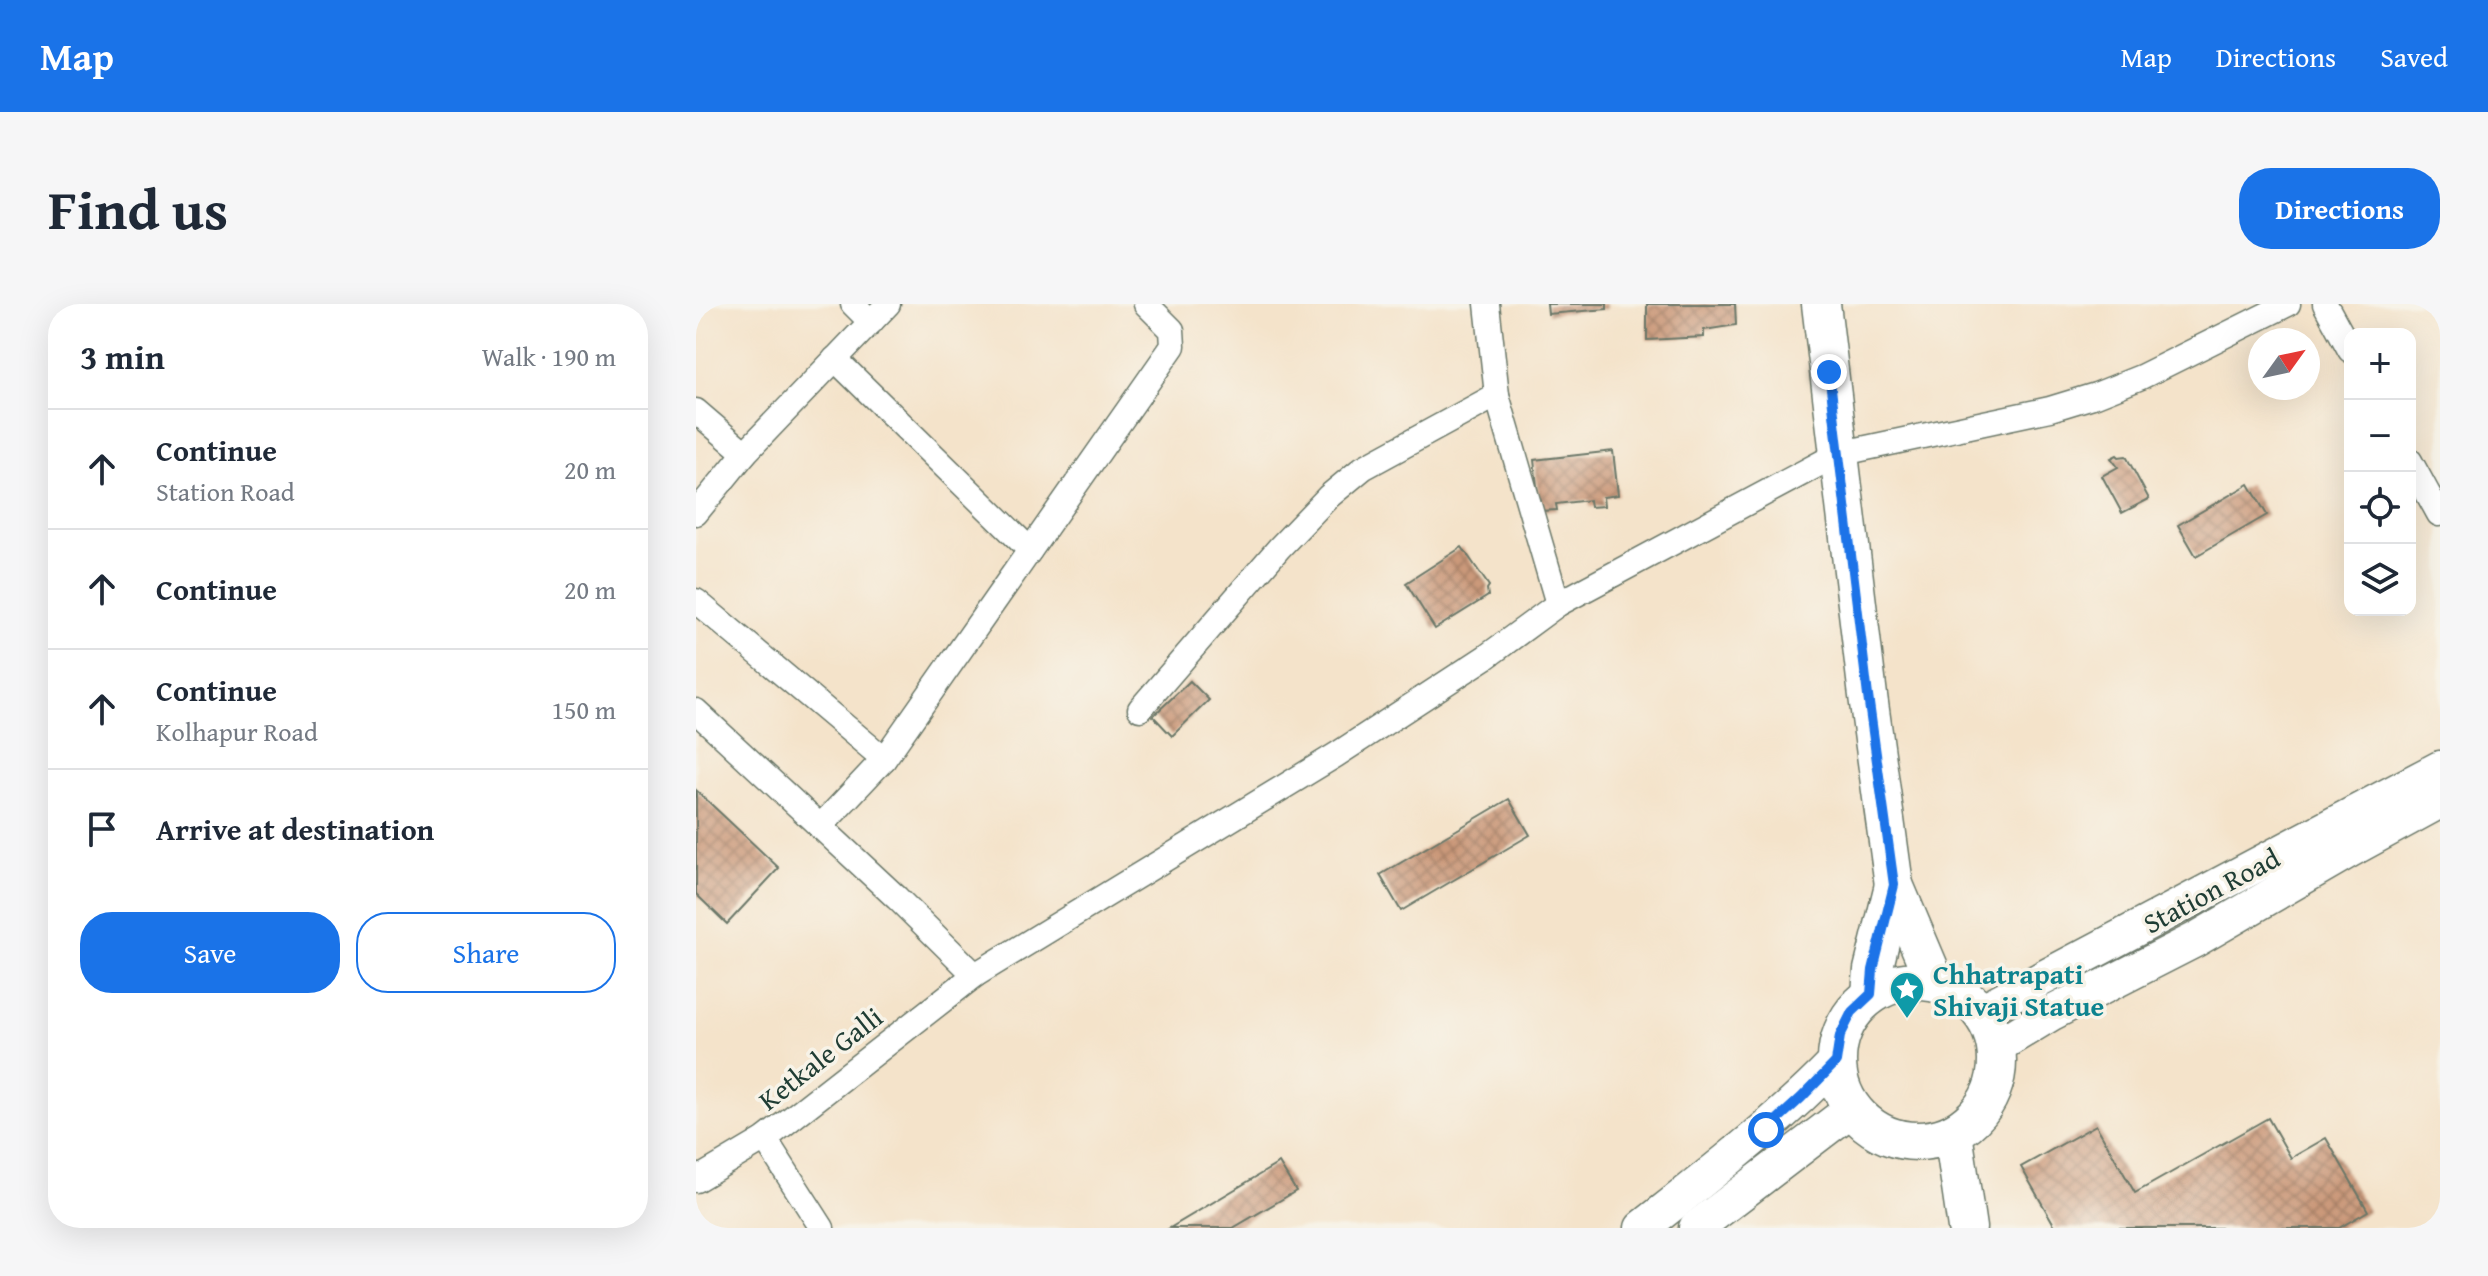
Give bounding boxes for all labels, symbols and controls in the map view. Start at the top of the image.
text: Map [40,28,114,84]
text: Map [2120,36,2172,77]
text: Directions [2216,36,2336,77]
text: Saved [2380,36,2448,77]
text: Find us [48,167,228,250]
button: Directions [2239,168,2440,249]
north arrow [2248,328,2320,400]
map controls [2344,328,2416,616]
button: + [2344,328,2416,400]
text: 3 min [80,332,165,381]
text: Walk · 190 m [482,337,616,376]
route end [1811,354,1847,390]
button: − [2344,400,2416,472]
text: Continue [156,428,277,472]
icon: ahead [80,447,124,491]
text: 20 m [564,450,616,489]
text: Station Road [156,472,295,511]
button: locate [2344,472,2416,544]
button: layers [2344,544,2416,616]
icon: ahead [80,567,124,611]
text: Continue [156,567,277,611]
text: 20 m [564,570,616,609]
text: Continue [156,668,277,712]
icon: ahead [80,687,124,731]
text: 150 m [551,690,616,729]
text: Kolhapur Road [156,712,318,751]
icon: arrive [80,807,124,851]
text: Arrive at destination [156,807,434,851]
street label: Station Road [2135,837,2287,943]
button: Save [80,912,340,993]
button: Share [356,912,616,993]
place label: Chhatrapati Shivaji Statue [1933,953,2104,1026]
place icon: Chhatrapati Shivaji Statue [1888,970,1926,1020]
street label: Ketkale Galli [749,996,891,1120]
route start [1748,1112,1784,1148]

